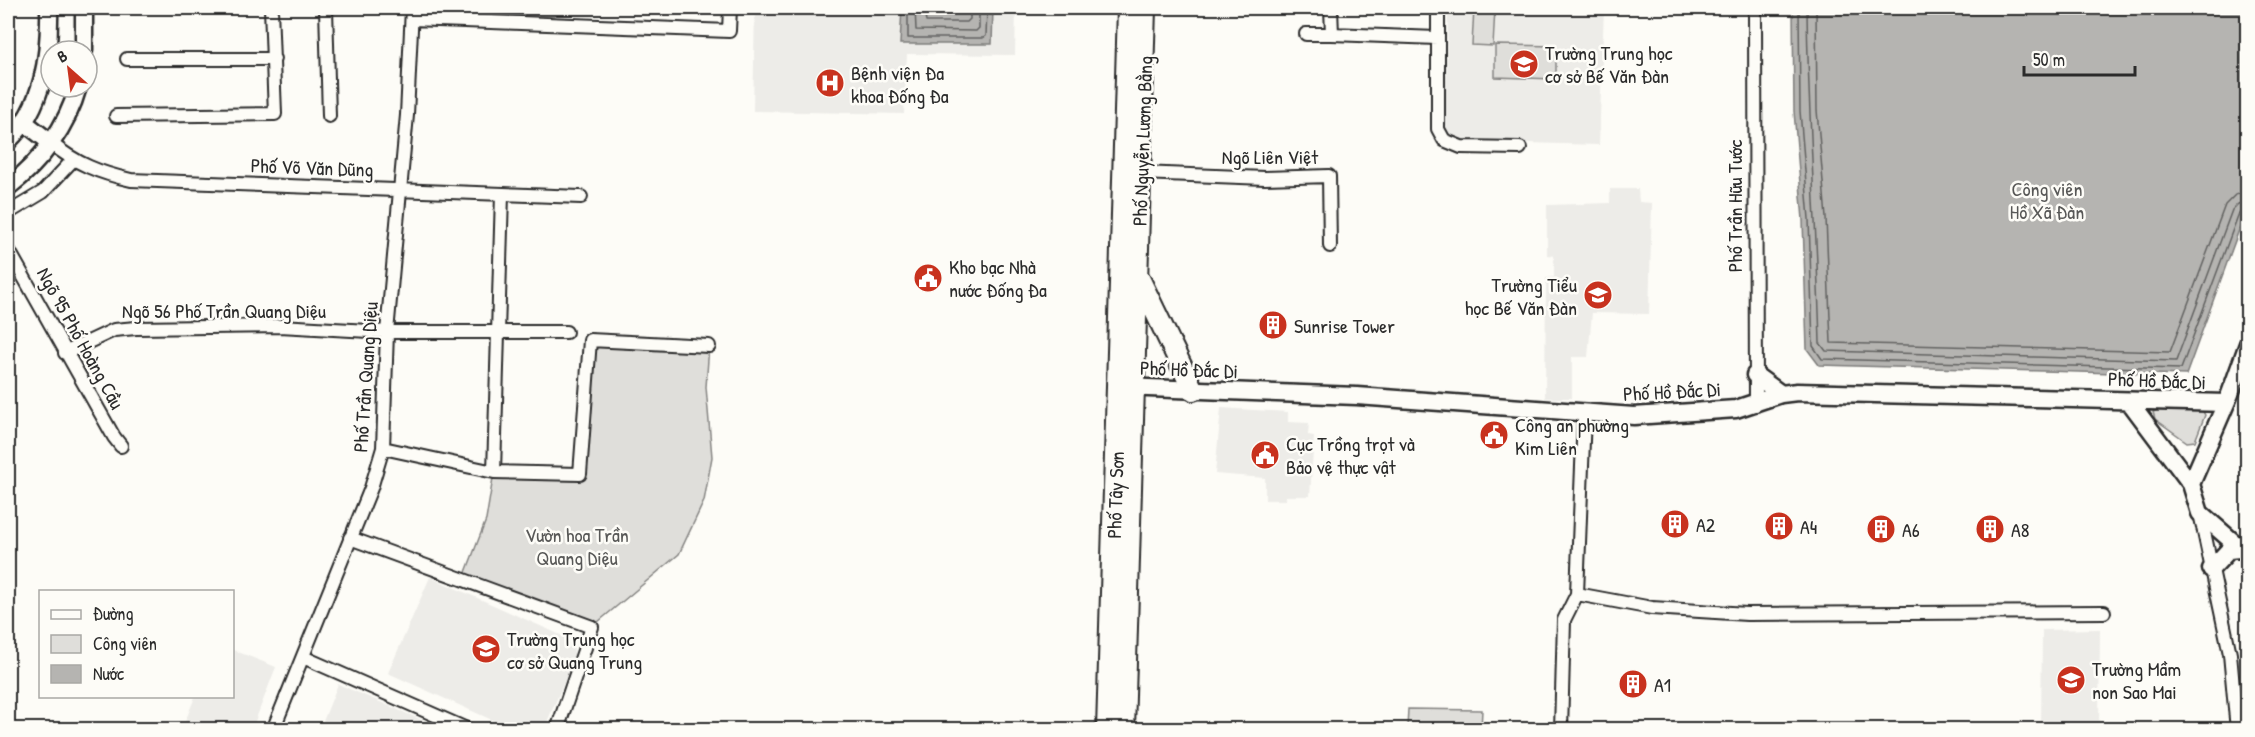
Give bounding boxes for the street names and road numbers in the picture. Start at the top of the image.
street label: Phố Nguyễn Lương Bằng [1126,55,1158,227]
street label: Phố Trần Hữu Tước [1721,140,1748,272]
street label: Ngõ Liên Việt [1222,143,1319,170]
street label: Phố Võ Văn Dũng [250,151,374,183]
street label: Ngõ 95 Phố Hoàng Cầu [31,262,131,414]
street label: Ngõ 56 Phố Trần Quang Diệu [122,297,326,324]
street label: Phố Trần Quang Diệu [346,301,384,453]
street label: Phố Hồ Đắc Di [1140,354,1238,384]
street label: Phố Hồ Đắc Di [2108,365,2206,395]
street label: Phố Hồ Đắc Di [1622,375,1722,407]
street label: Phố Tây Sơn [1100,451,1130,539]

